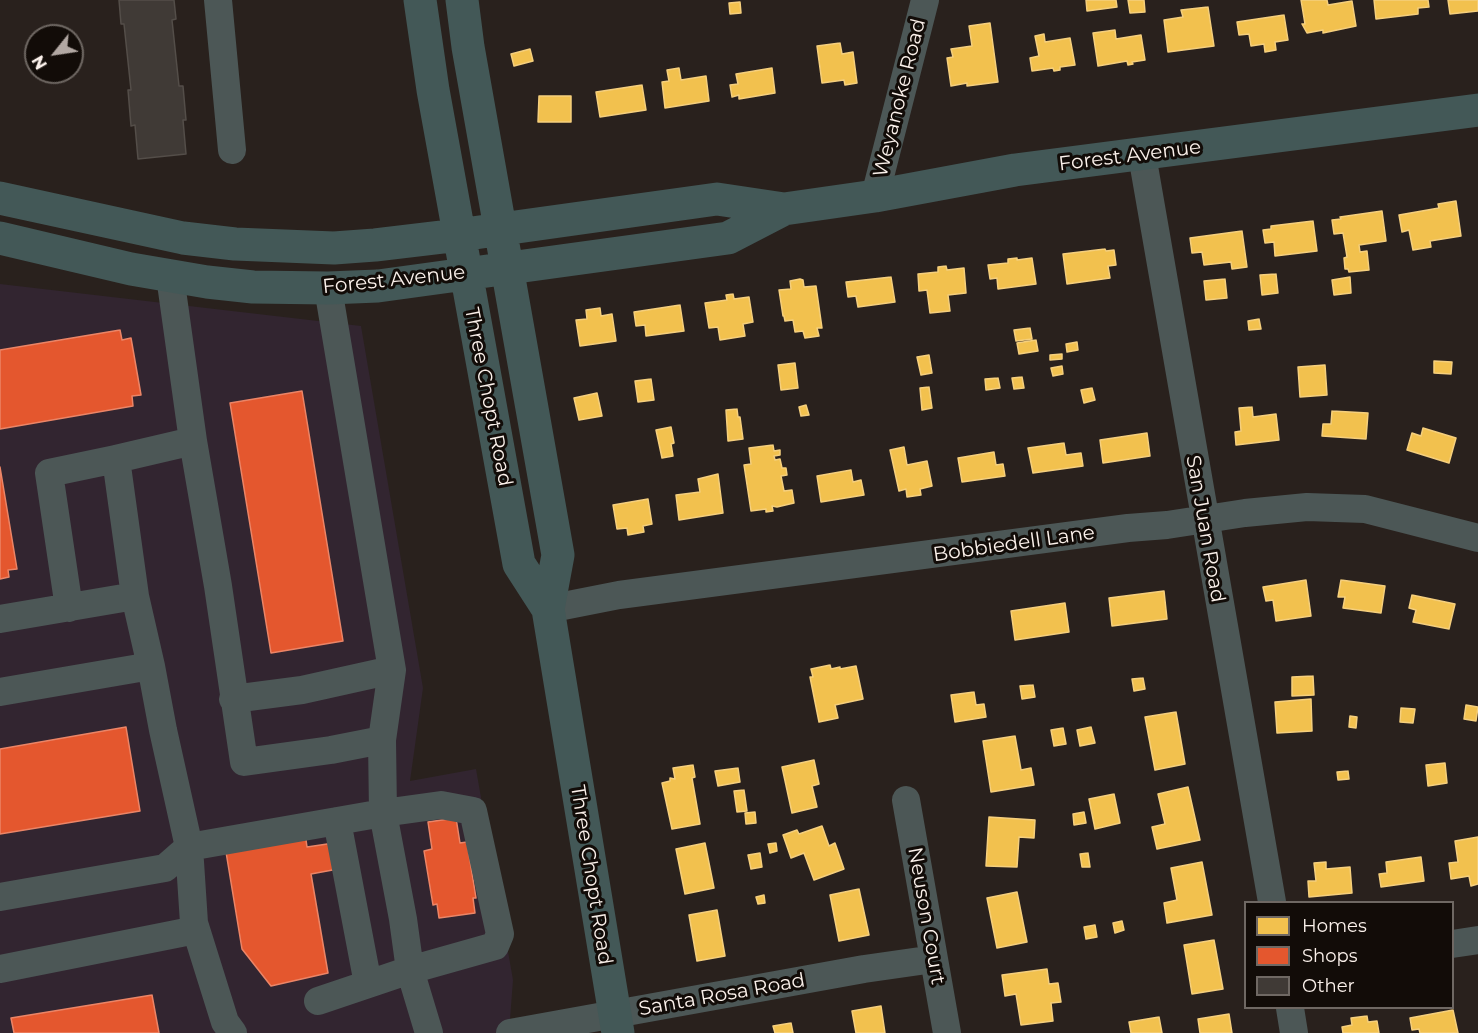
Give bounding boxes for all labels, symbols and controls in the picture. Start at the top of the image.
street label: Weyanoke Road [869,16,931,180]
north arrow [24,24,84,84]
text: N [28,52,51,73]
street label: Forest Avenue [1057,135,1203,177]
street label: Forest Avenue [321,261,467,299]
street label: Three Chopt Road [459,306,517,488]
street label: San Juan Road [1180,453,1230,605]
street label: Bobbiedell Lane [932,521,1096,567]
street label: Three Chopt Road [565,783,617,967]
street label: Neuson Court [902,845,950,987]
legend [1244,901,1454,1009]
text: Homes [1302,915,1367,937]
text: Shops [1302,945,1358,967]
street label: Santa Rosa Road [637,969,807,1021]
text: Other [1302,975,1355,997]

